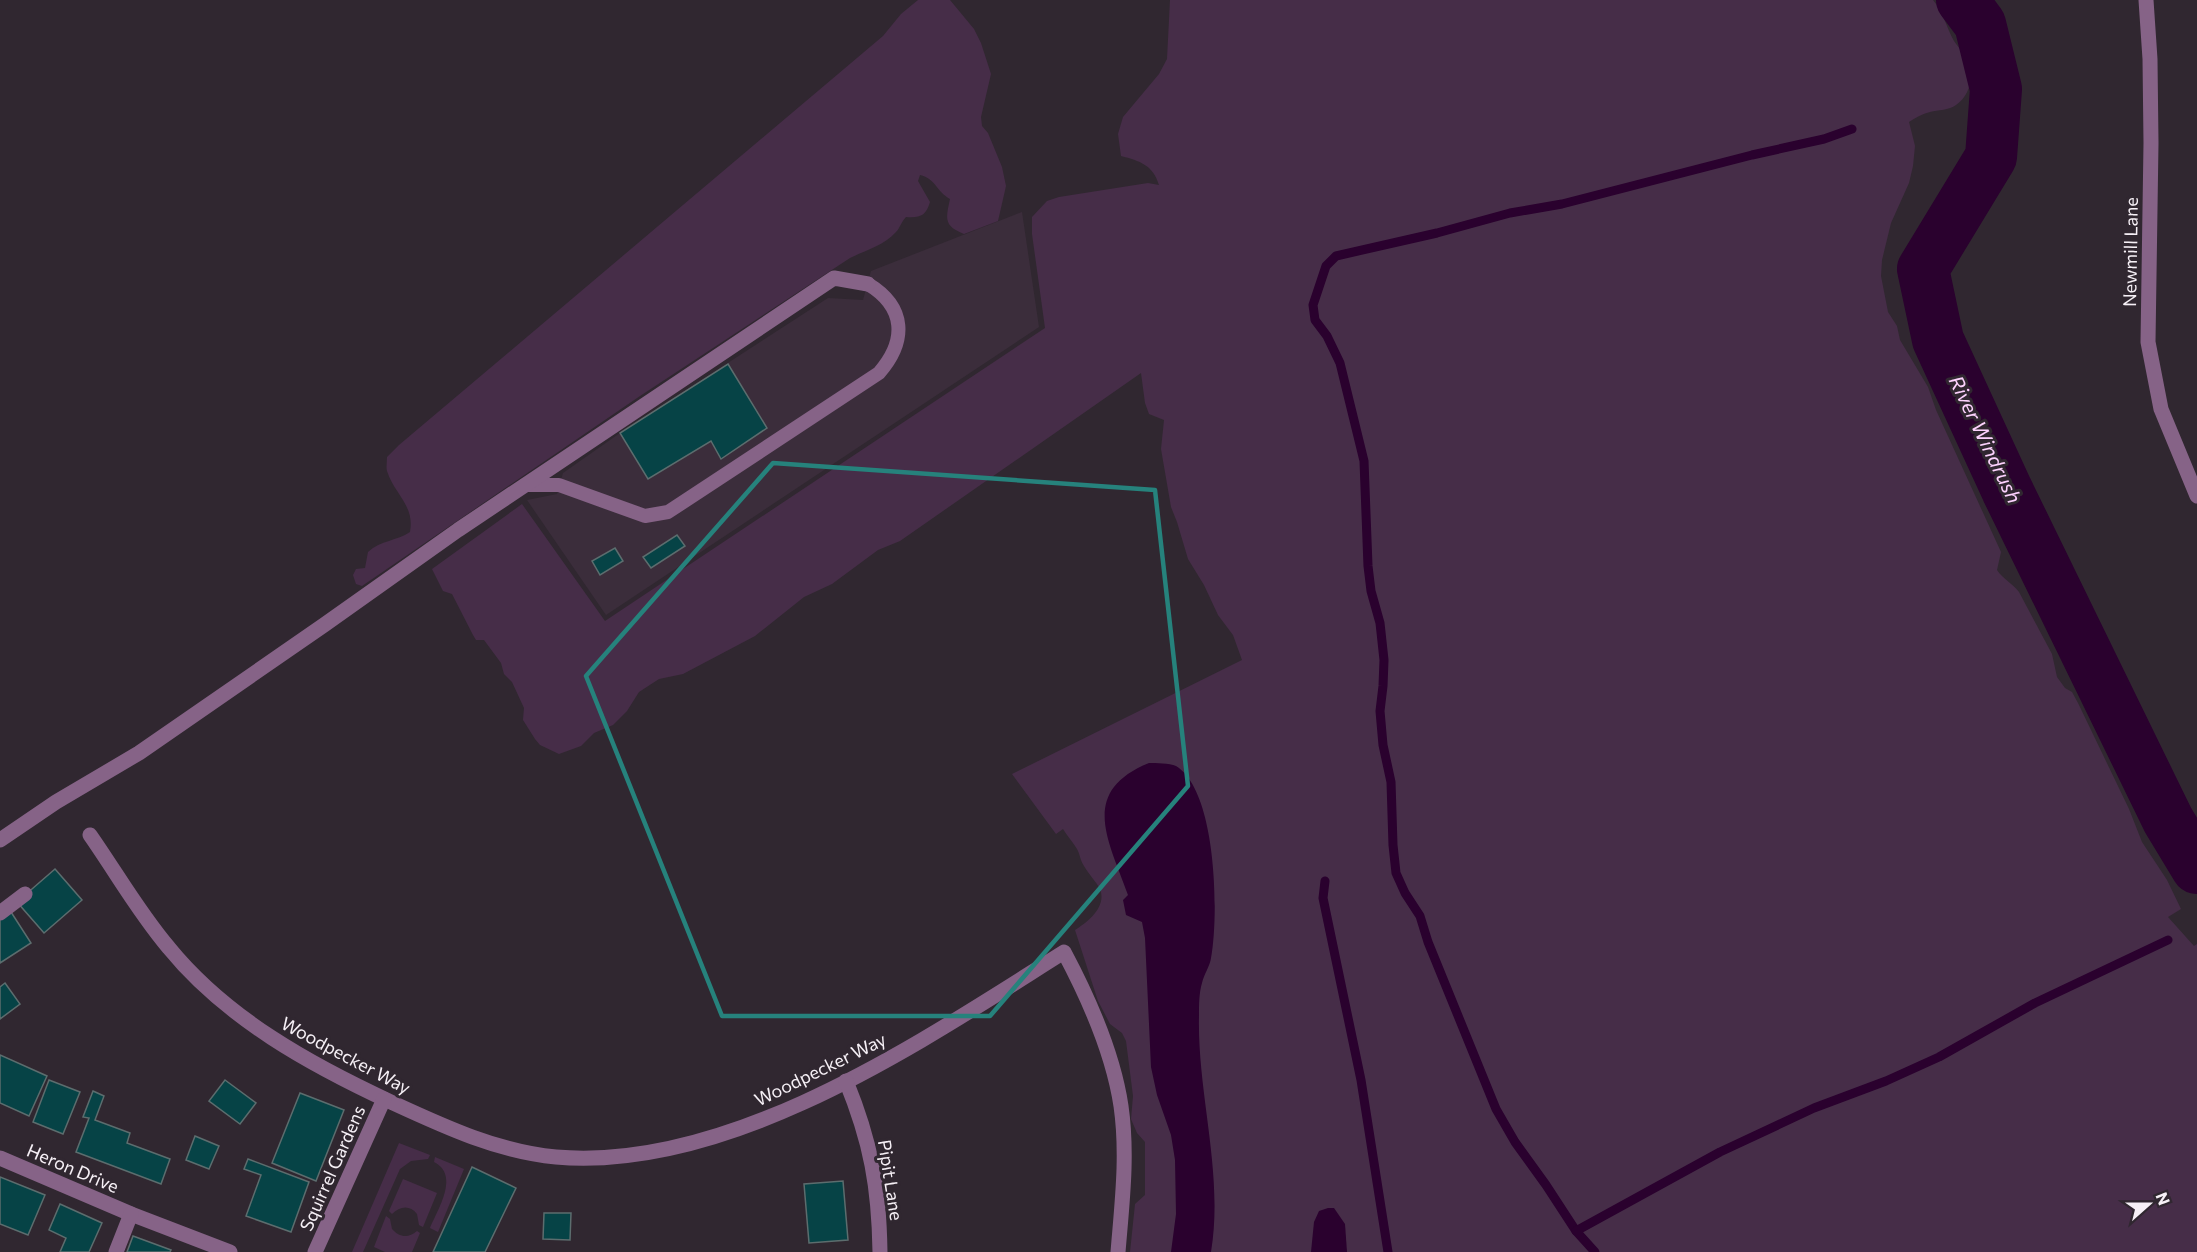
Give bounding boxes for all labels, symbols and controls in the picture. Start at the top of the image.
street label: Newmill Lane [2118,197,2142,307]
water label: River Windrush [1945,371,2027,507]
street label: Woodpecker Way [277,1012,415,1098]
street label: Woodpecker Way [751,1028,889,1110]
street label: Squirrel Gardens [294,1102,370,1234]
street label: Pipit Lane [874,1138,908,1222]
street label: Heron Drive [24,1139,122,1197]
north arrow [2119,1174,2179,1234]
text: N [2152,1189,2174,1207]

